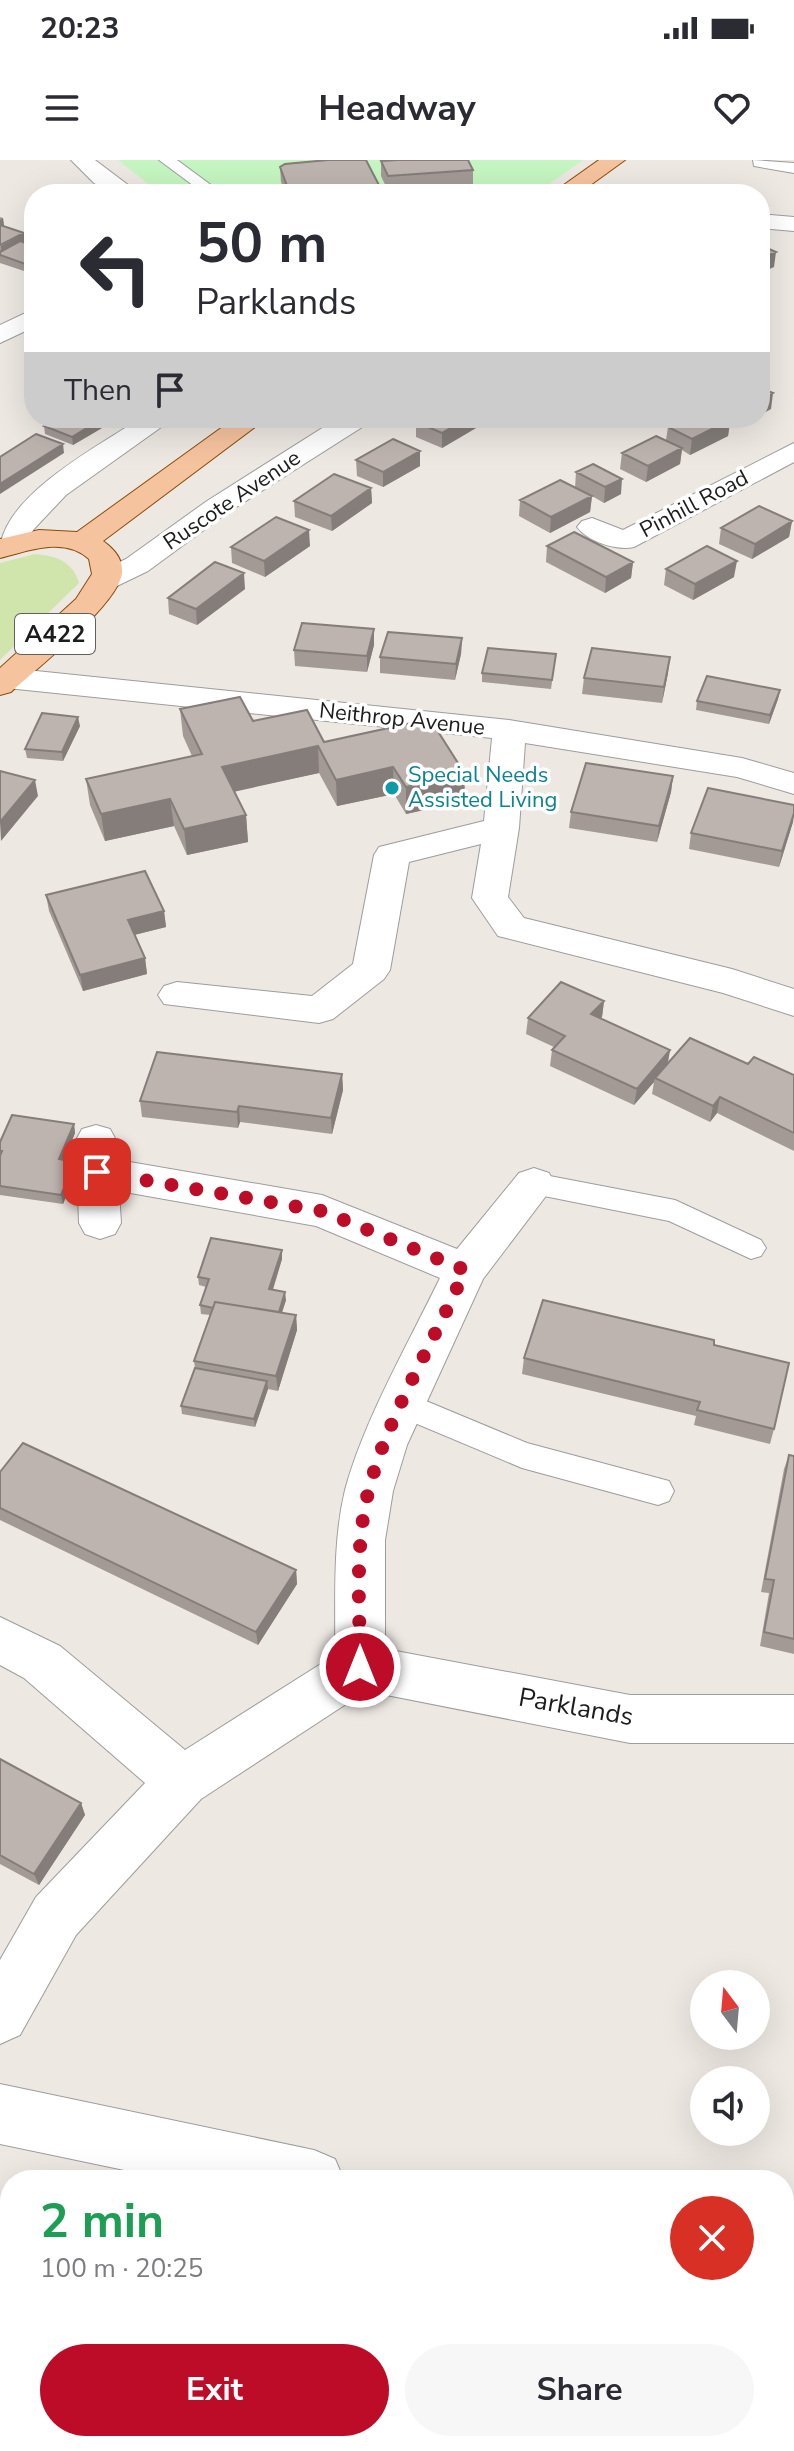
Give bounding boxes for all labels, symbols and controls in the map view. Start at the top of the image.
text: 20:23 [40,8,119,49]
text: Headway [318,84,476,133]
icon: menu [40,86,84,130]
icon: heart [710,86,754,130]
text: 50 m [196,205,327,282]
icon: left [64,216,168,320]
text: Parklands [196,278,356,327]
icon: arrive [148,368,192,412]
text: Then [64,370,132,411]
street label: Ruscote Avenue [157,443,307,557]
street label: Pinhill Road [634,463,754,545]
road number: A422 [15,614,95,654]
street label: Neithrop Avenue [318,695,486,743]
place label: Special Needs Assisted Living [408,760,557,815]
marker: Special Needs Assisted Living [383,779,401,797]
pin [63,1138,131,1206]
icon: arrive [75,1150,119,1194]
position arrow [318,1625,402,1709]
street label: Parklands [516,1680,636,1734]
north arrow [690,1970,770,2050]
map controls [690,1970,770,2146]
button: sound [690,2066,770,2146]
text: 2 min [40,2188,164,2254]
button: close [670,2196,754,2280]
text: 100 m · 20:25 [40,2251,203,2286]
button: Exit [40,2344,389,2436]
button: Share [405,2344,754,2436]

